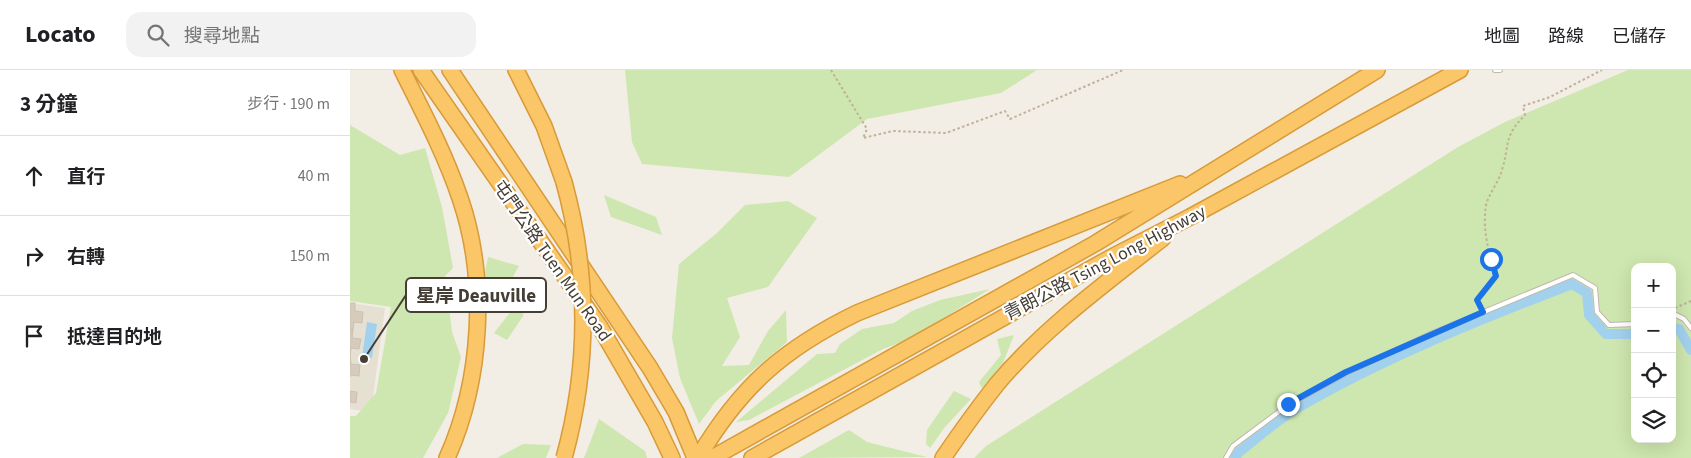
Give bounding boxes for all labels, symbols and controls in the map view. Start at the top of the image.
search box [126,12,476,57]
text: Locato [25,17,96,52]
icon: search [144,21,172,49]
text: 搜尋地點 [184,23,260,50]
text: 地圖 [1484,24,1520,49]
text: 路線 [1548,24,1584,49]
text: 已儲存 [1612,24,1666,49]
text: 3 分鐘 [20,89,77,119]
text: 步行 · 190 m [247,93,330,115]
icon: ahead [20,162,48,190]
text: 直行 [67,164,105,191]
text: 40 m [298,165,330,187]
street label: 屯門公路 Tuen Mun Road [487,175,617,347]
street label: 青朗公路 Tsing Long Highway [1000,199,1211,327]
icon: right [20,242,48,270]
text: 右轉 [67,244,105,271]
text: 150 m [290,245,330,267]
route start [1480,248,1503,271]
map controls [1631,263,1676,443]
button: + [1631,263,1676,308]
callout: 星岸 Deauville [406,278,546,312]
text: 星岸 Deauville [416,283,536,310]
button: − [1631,308,1676,353]
icon: arrive [20,322,48,350]
text: 抵達目的地 [67,324,162,351]
button: locate [1631,353,1676,398]
route end [1277,393,1300,416]
button: layers [1631,398,1676,443]

